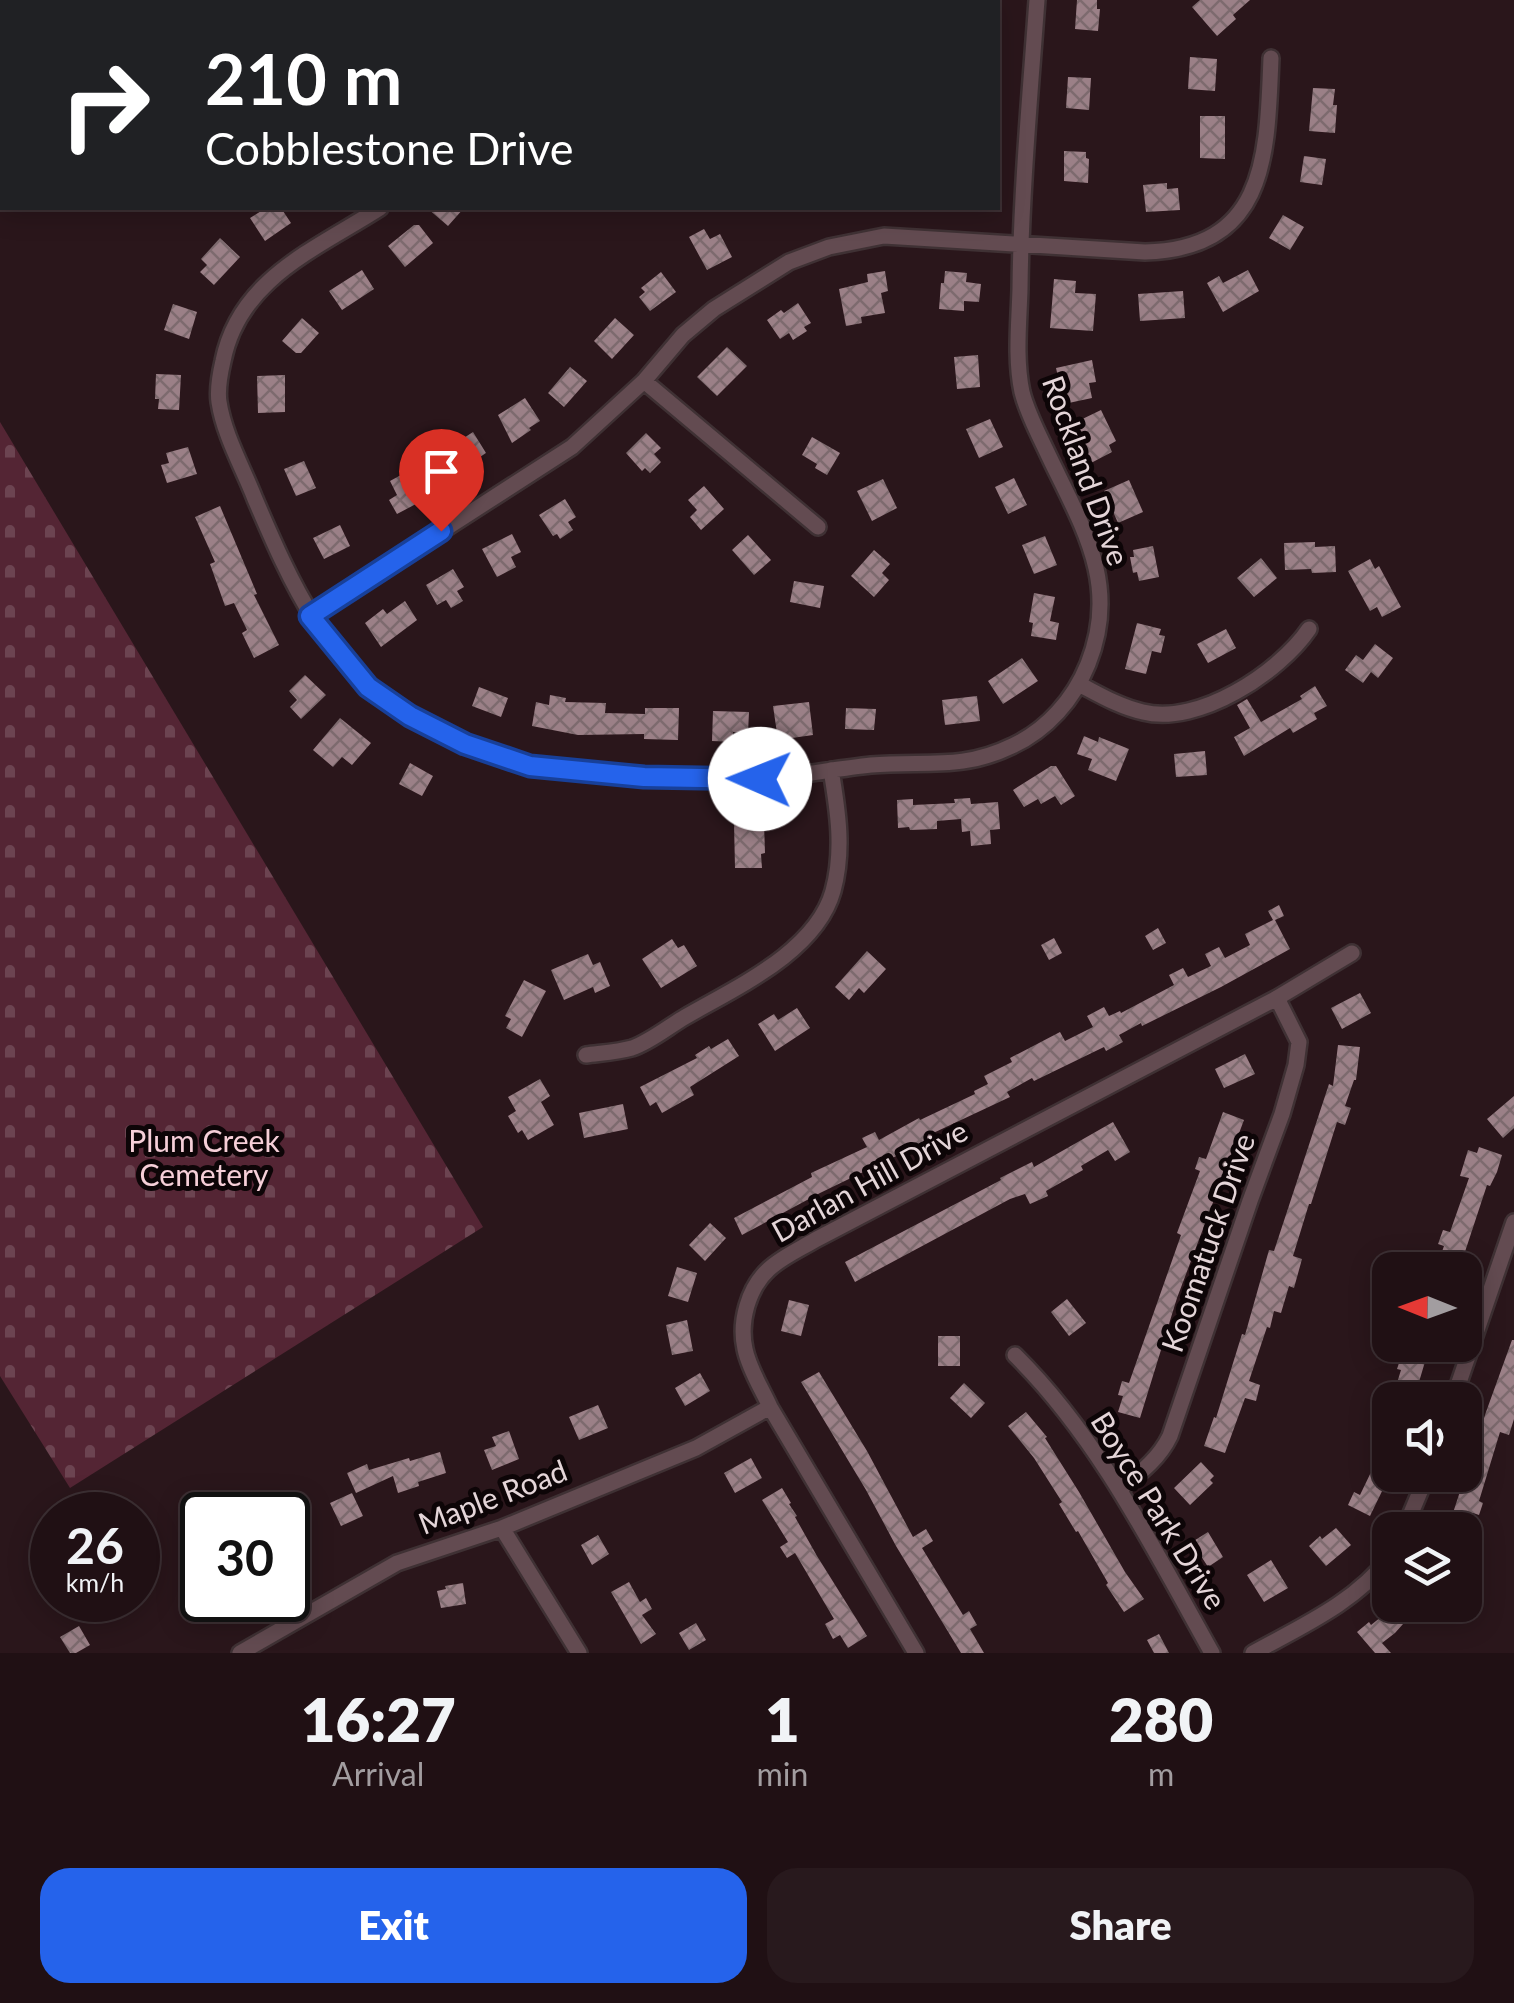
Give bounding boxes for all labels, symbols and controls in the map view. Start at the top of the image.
text: 210 m [205,36,402,120]
icon: right [40,40,170,170]
text: Cobblestone Drive [205,121,574,175]
street label: Rockland Drive [1036,371,1138,570]
pin [399,429,484,532]
icon: arrive [414,444,469,499]
position arrow [708,727,812,831]
street label: Darlan Hill Drive [765,1112,973,1249]
park label: Plum Creek Cemetery [128,1122,280,1192]
street label: Koomatuck Drive [1153,1129,1261,1356]
north arrow [1372,1252,1482,1362]
map controls [1372,1252,1482,1622]
button: sound [1372,1382,1482,1492]
street label: Boyce Park Drive [1085,1405,1235,1615]
street label: Maple Road [413,1451,572,1541]
speed limit sign: 30 [180,1492,310,1622]
button: layers [1372,1512,1482,1622]
text: 26 [66,1515,124,1575]
text: km/h [66,1567,124,1597]
text: 16:27 [301,1683,456,1755]
text: 1 [765,1683,800,1755]
text: 280 [1109,1683,1213,1755]
text: Arrival [332,1754,424,1793]
text: min [756,1754,808,1793]
text: m [1148,1754,1174,1793]
button: Exit [40,1868,747,1983]
button: Share [767,1868,1474,1983]

